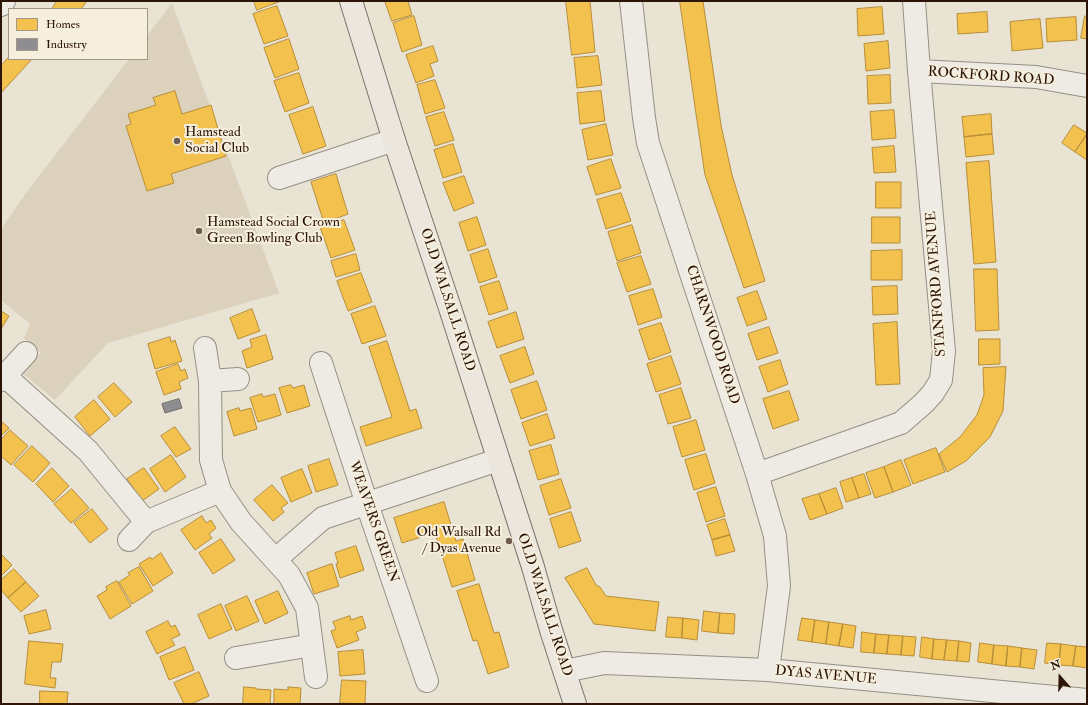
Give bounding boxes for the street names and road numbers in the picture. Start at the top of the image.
street label: ROCKFORD ROAD [927,64,1055,90]
street label: STANFORD AVENUE [924,211,950,357]
street label: OLD WALSALL ROAD [416,226,478,374]
street label: CHARNWOOD ROAD [682,263,742,407]
street label: WEAVERS GREEN [344,459,402,585]
street label: OLD WALSALL ROAD [513,531,575,679]
street label: DYAS AVENUE [774,663,878,689]

